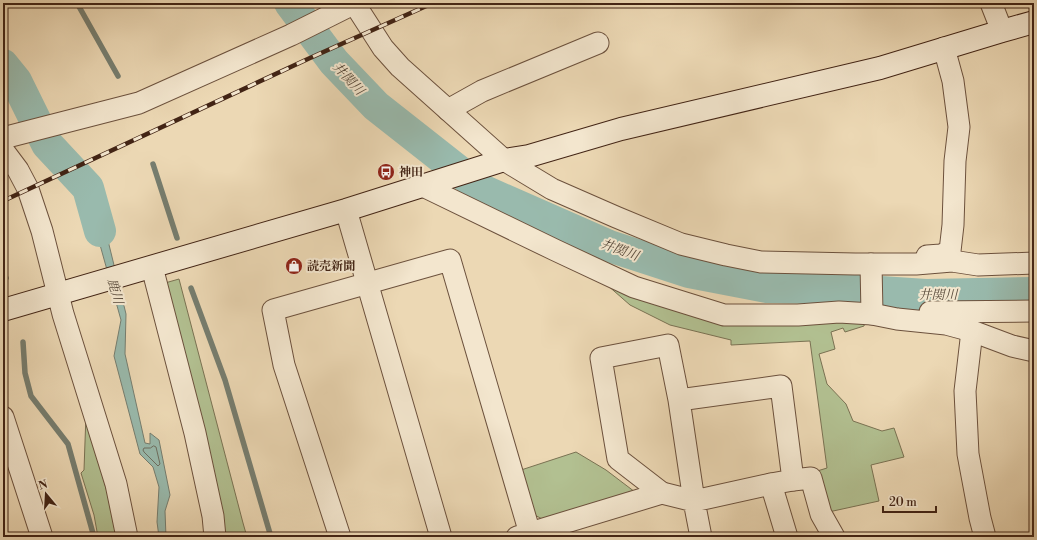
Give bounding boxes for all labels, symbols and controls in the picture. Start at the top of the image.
water label: 井関川 [329,59,369,100]
bus stop icon: 神田 [376,162,396,182]
place label: 神田 [399,165,423,180]
water label: 井関川 [599,236,643,265]
shop icon: 読売新聞 [284,256,304,276]
place label: 読売新聞 [307,259,355,274]
water label: 鹿川 [104,277,127,308]
water label: 井関川 [918,287,959,303]
north arrow [26,474,66,514]
text: N [37,477,50,493]
scale bar [883,488,936,514]
text: 20 m [889,495,917,510]

